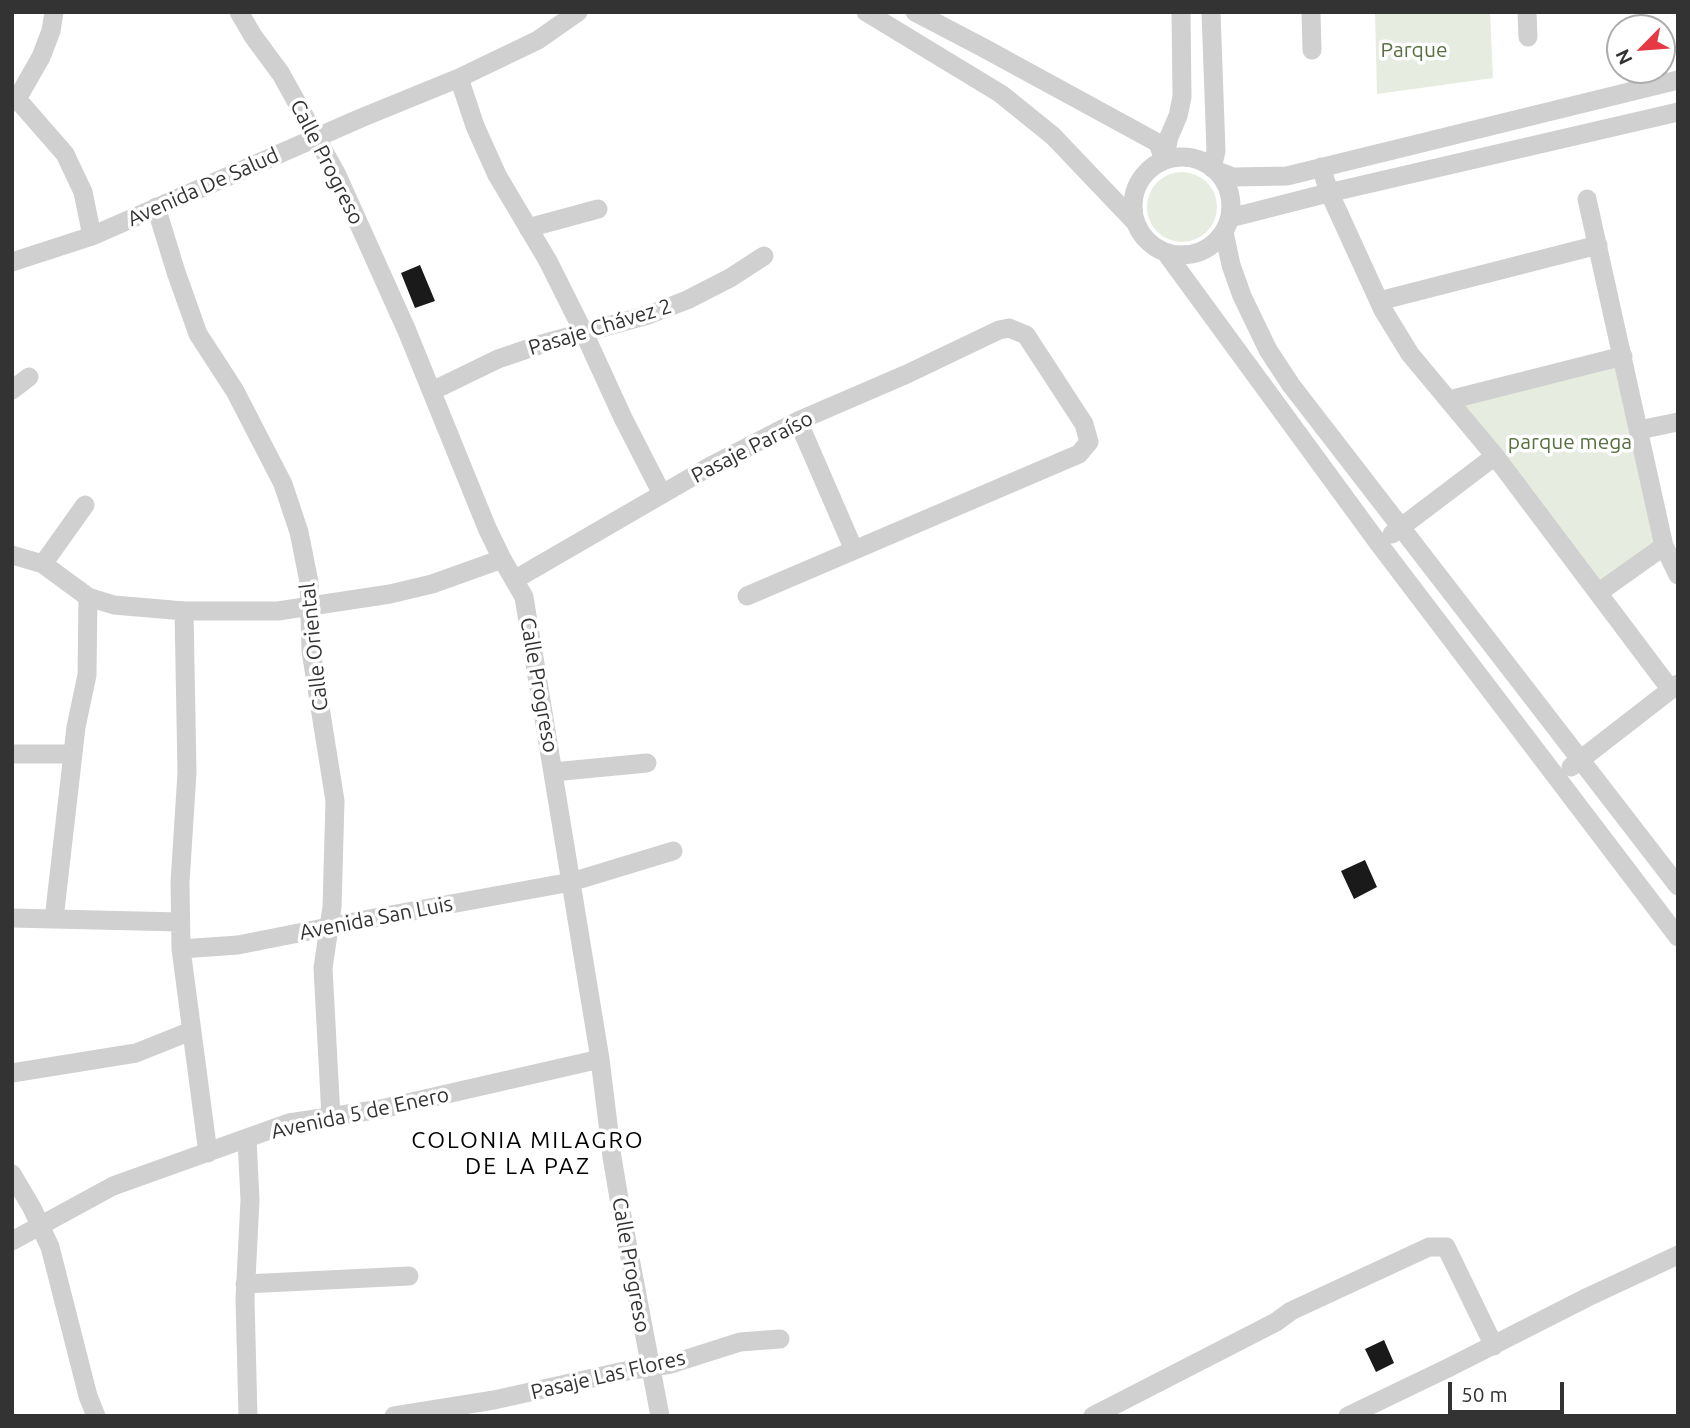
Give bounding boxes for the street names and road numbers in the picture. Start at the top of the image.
street label: Calle Progreso [285,95,369,229]
street label: Avenida De Salud [123,142,283,232]
street label: Pasaje Chávez 2 [525,293,675,361]
street label: Pasaje Paraíso [687,406,817,488]
street label: Calle Oriental [295,582,333,712]
street label: Calle Progreso [515,615,563,755]
street label: Avenida San Luis [297,891,455,945]
street label: Avenida 5 de Enero [269,1082,451,1144]
street label: Calle Progreso [607,1195,655,1335]
street label: Pasaje Las Flores [528,1345,688,1405]

